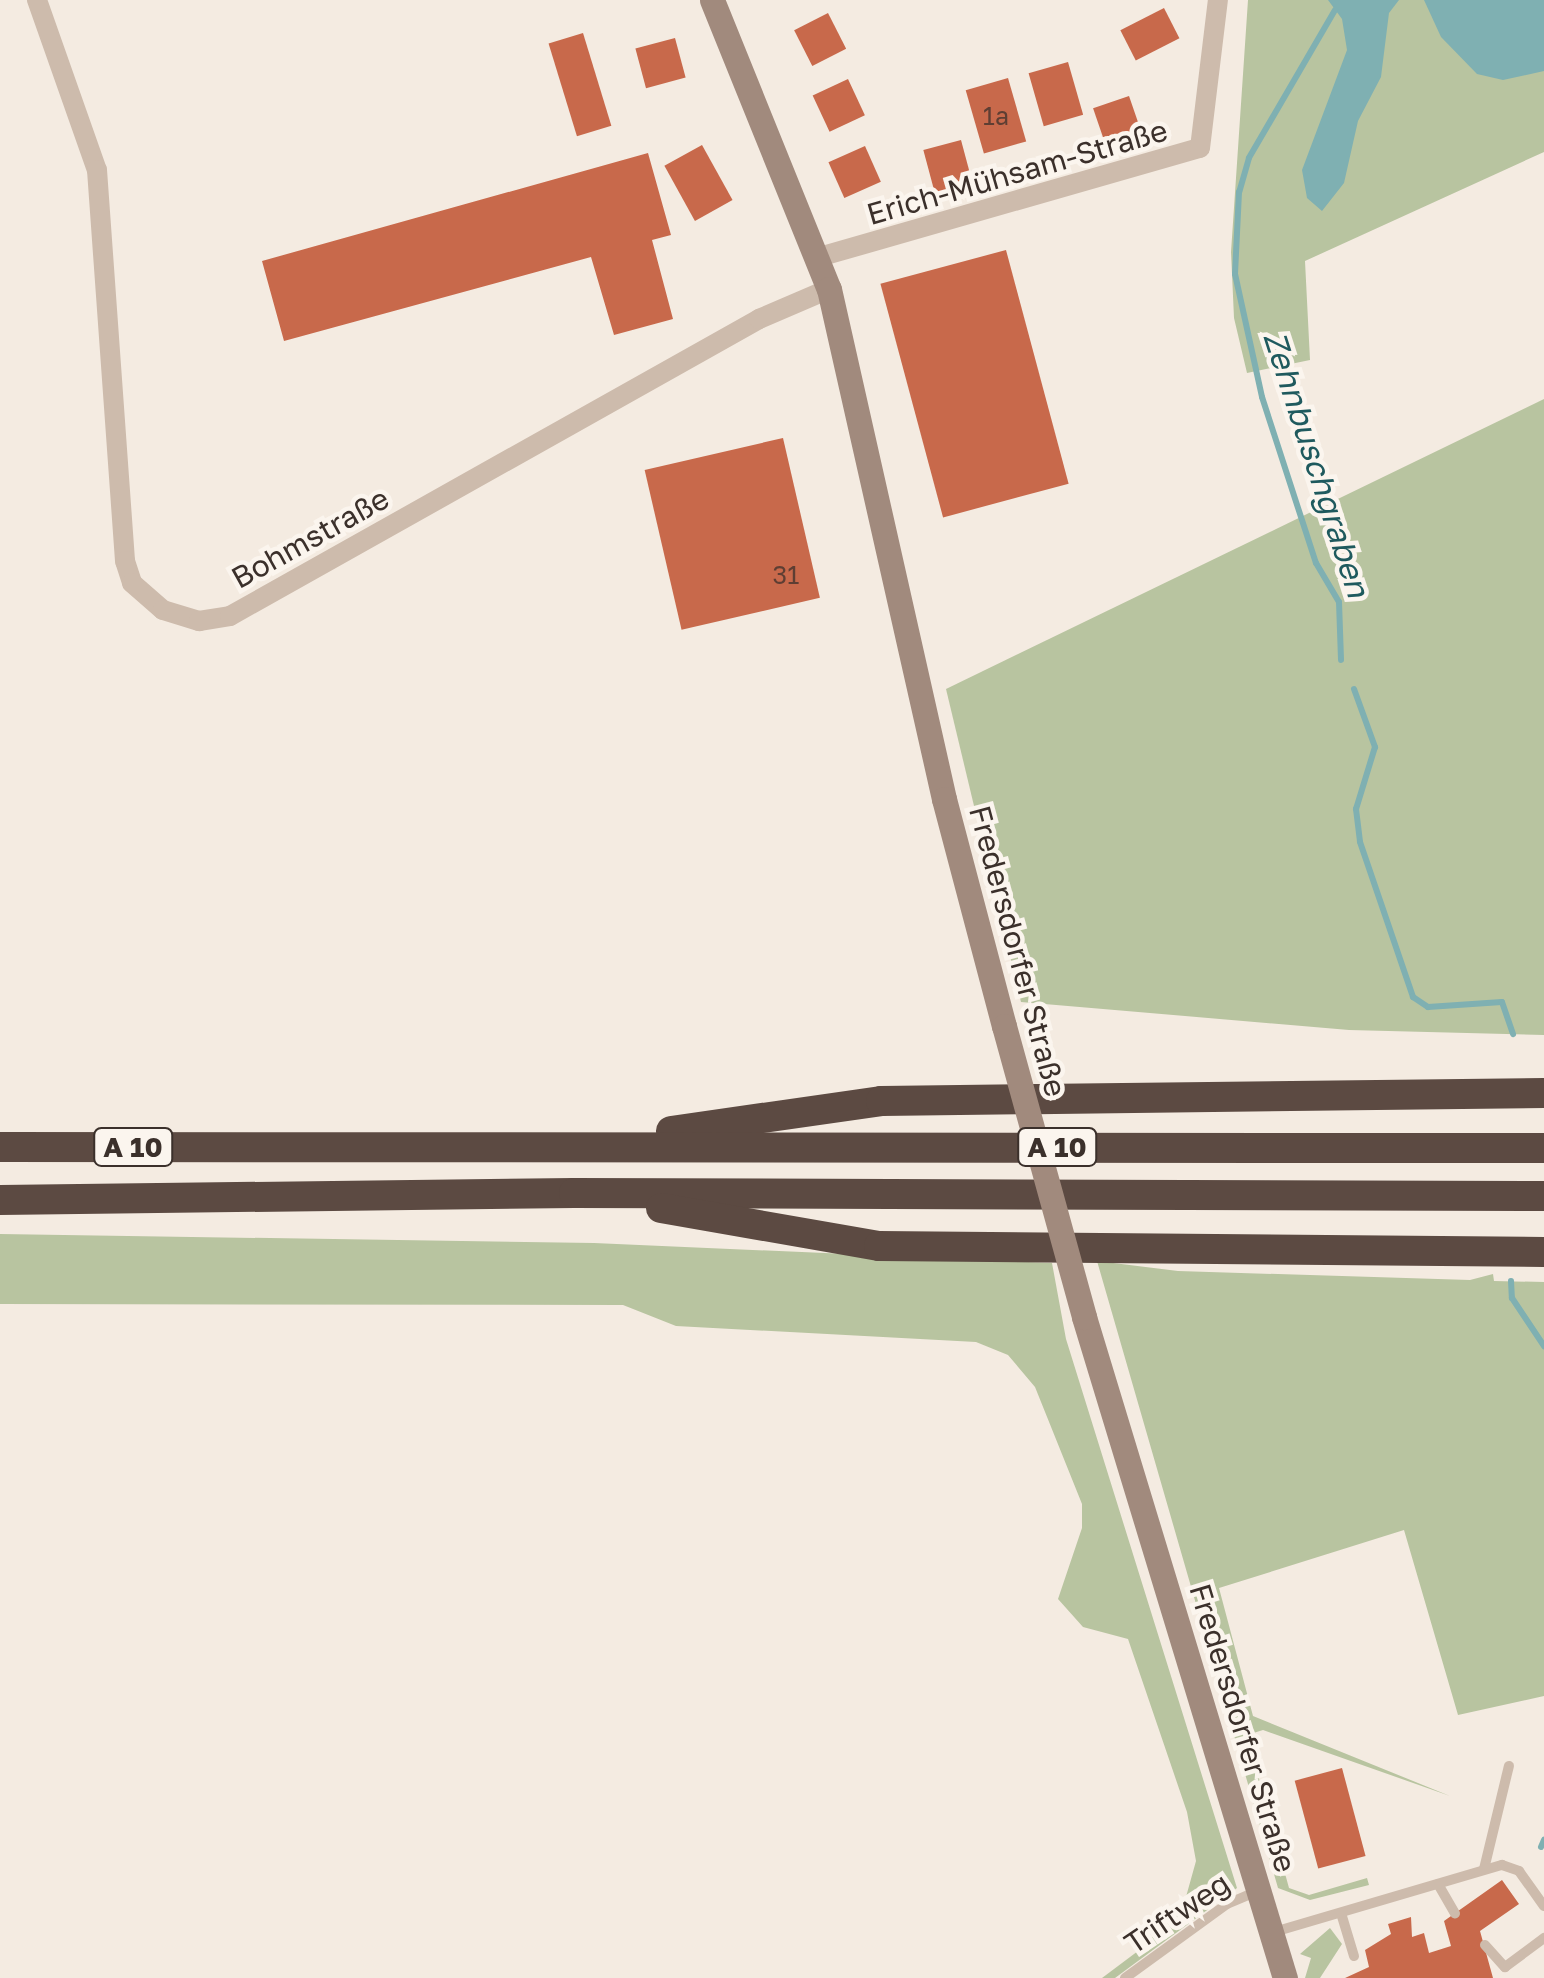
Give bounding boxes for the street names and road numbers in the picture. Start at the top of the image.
street label: Erich-Mühsam-Straße [862,112,1172,232]
street label: Bohmstraße [225,480,395,596]
street label: Fredersdorfer Straße [962,802,1074,1100]
road number: A 10 [93,1124,173,1170]
road number: A 10 [1017,1124,1097,1170]
street label: Fredersdorfer Straße [1182,1579,1304,1877]
street label: Triftweg [1118,1865,1236,1961]

